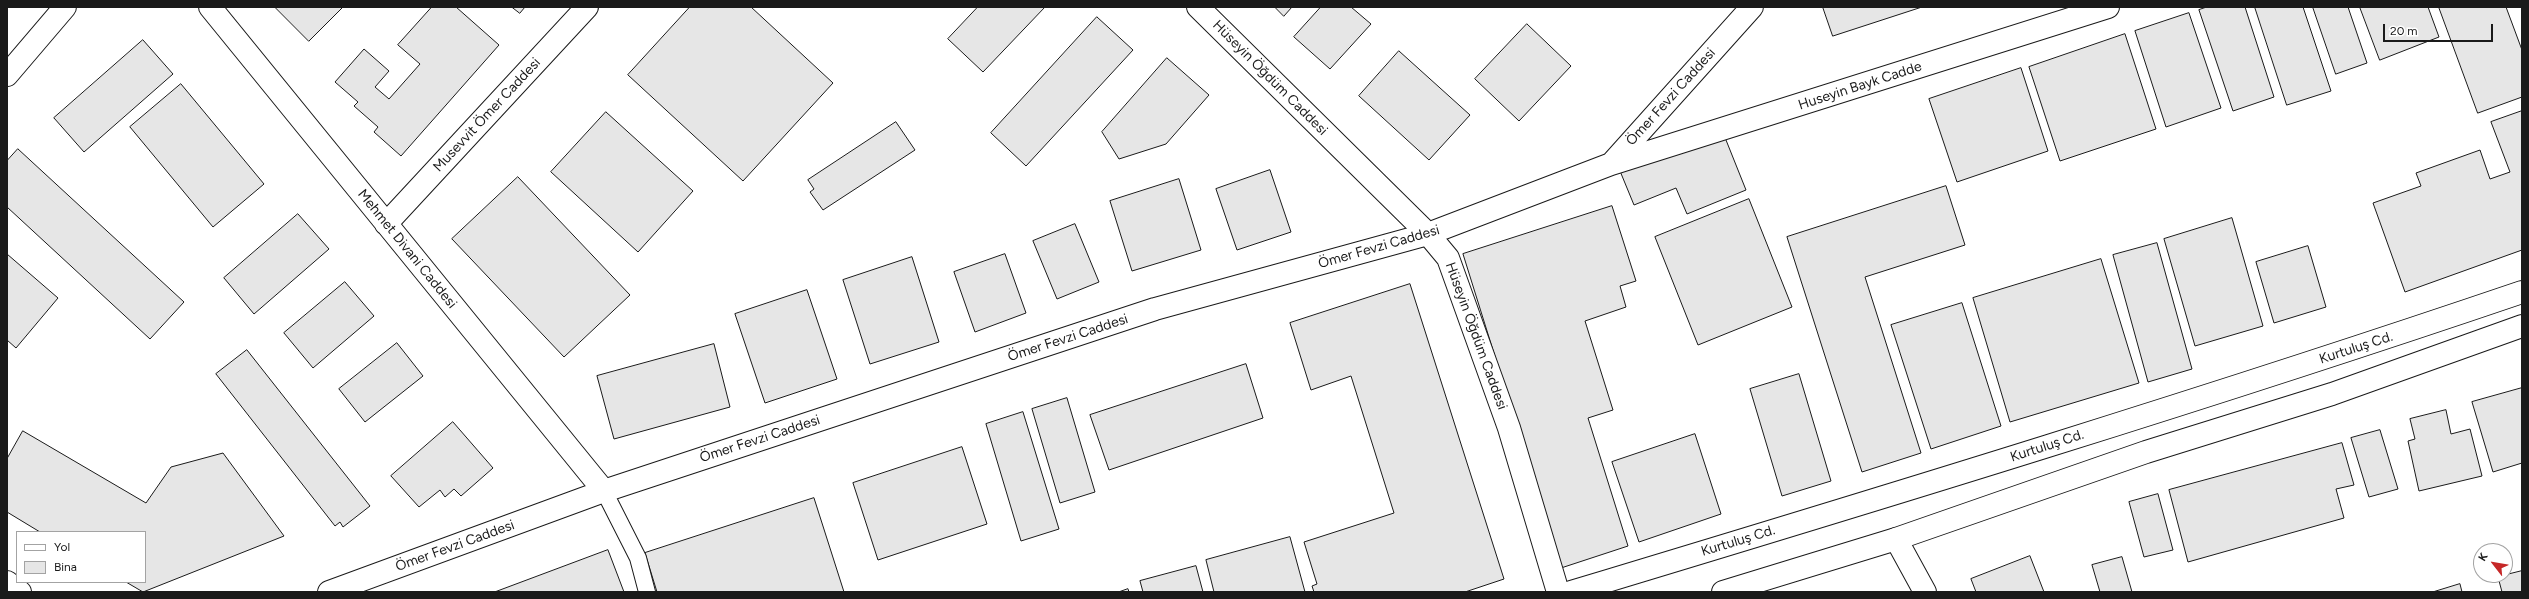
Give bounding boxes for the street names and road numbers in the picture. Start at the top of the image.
street label: Hüseyin Öğdüm Caddesi [1209,17,1331,139]
street label: Ömer Fevzi Caddesi [1623,45,1719,149]
street label: Musevvit Ömer Caddesi [430,54,544,176]
street label: Huseyin Bayk Cadde [1796,58,1924,114]
street label: Mehmet Divani Caddesi [354,186,460,312]
street label: Ömer Fevzi Caddesi [1316,222,1442,272]
street label: Hüseyin Öğdüm Caddesi [1441,260,1511,412]
street label: Ömer Fevzi Caddesi [1006,311,1130,365]
street label: Kurtuluş Cd. [2317,328,2395,368]
street label: Ömer Fevzi Caddesi [698,412,822,466]
street label: Kurtuluş Cd. [2008,426,2086,466]
street label: Ömer Fevzi Caddesi [393,517,517,575]
street label: Kurtuluş Cd. [1699,522,1777,560]

